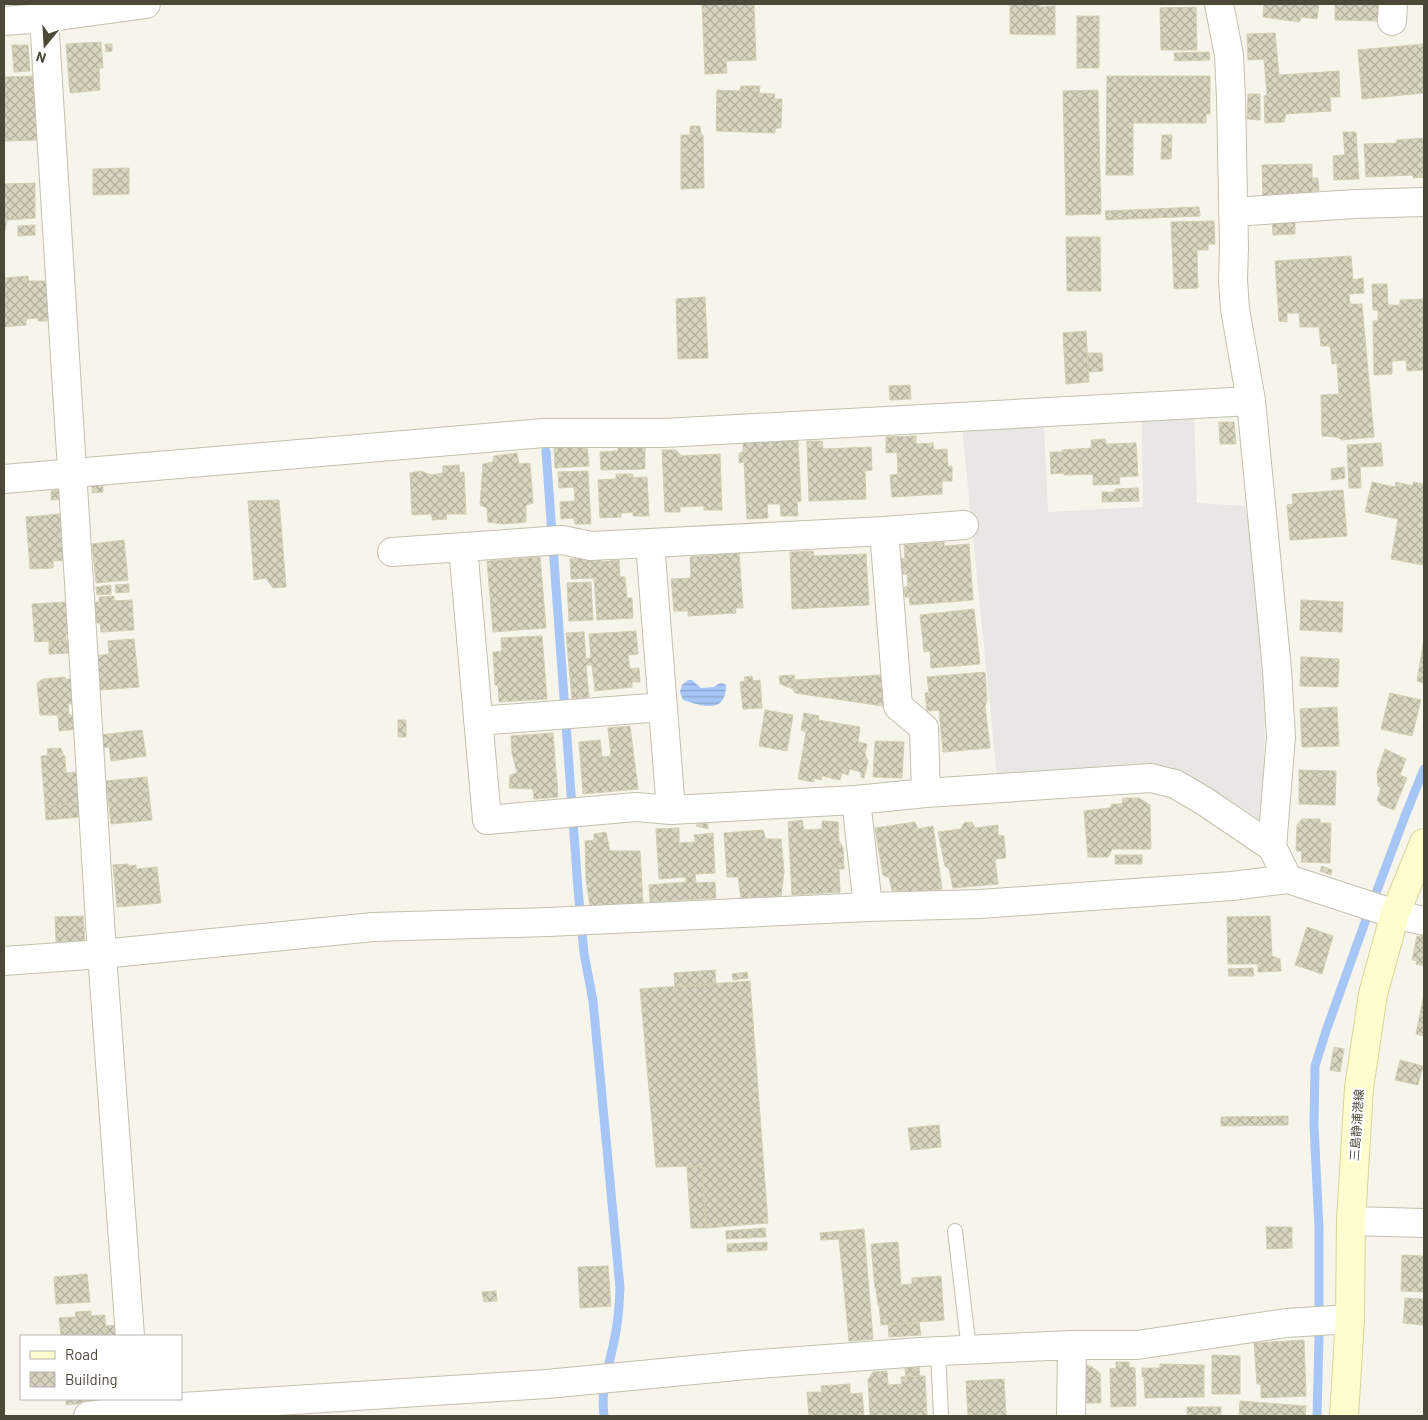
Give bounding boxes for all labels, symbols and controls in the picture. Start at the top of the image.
north arrow [20,20,70,70]
text: N [34,48,48,67]
street label: 三島静浦港線 [1347,1089,1365,1161]
legend [20,1335,182,1400]
text: Road [65,1345,98,1363]
text: Building [65,1370,118,1388]

